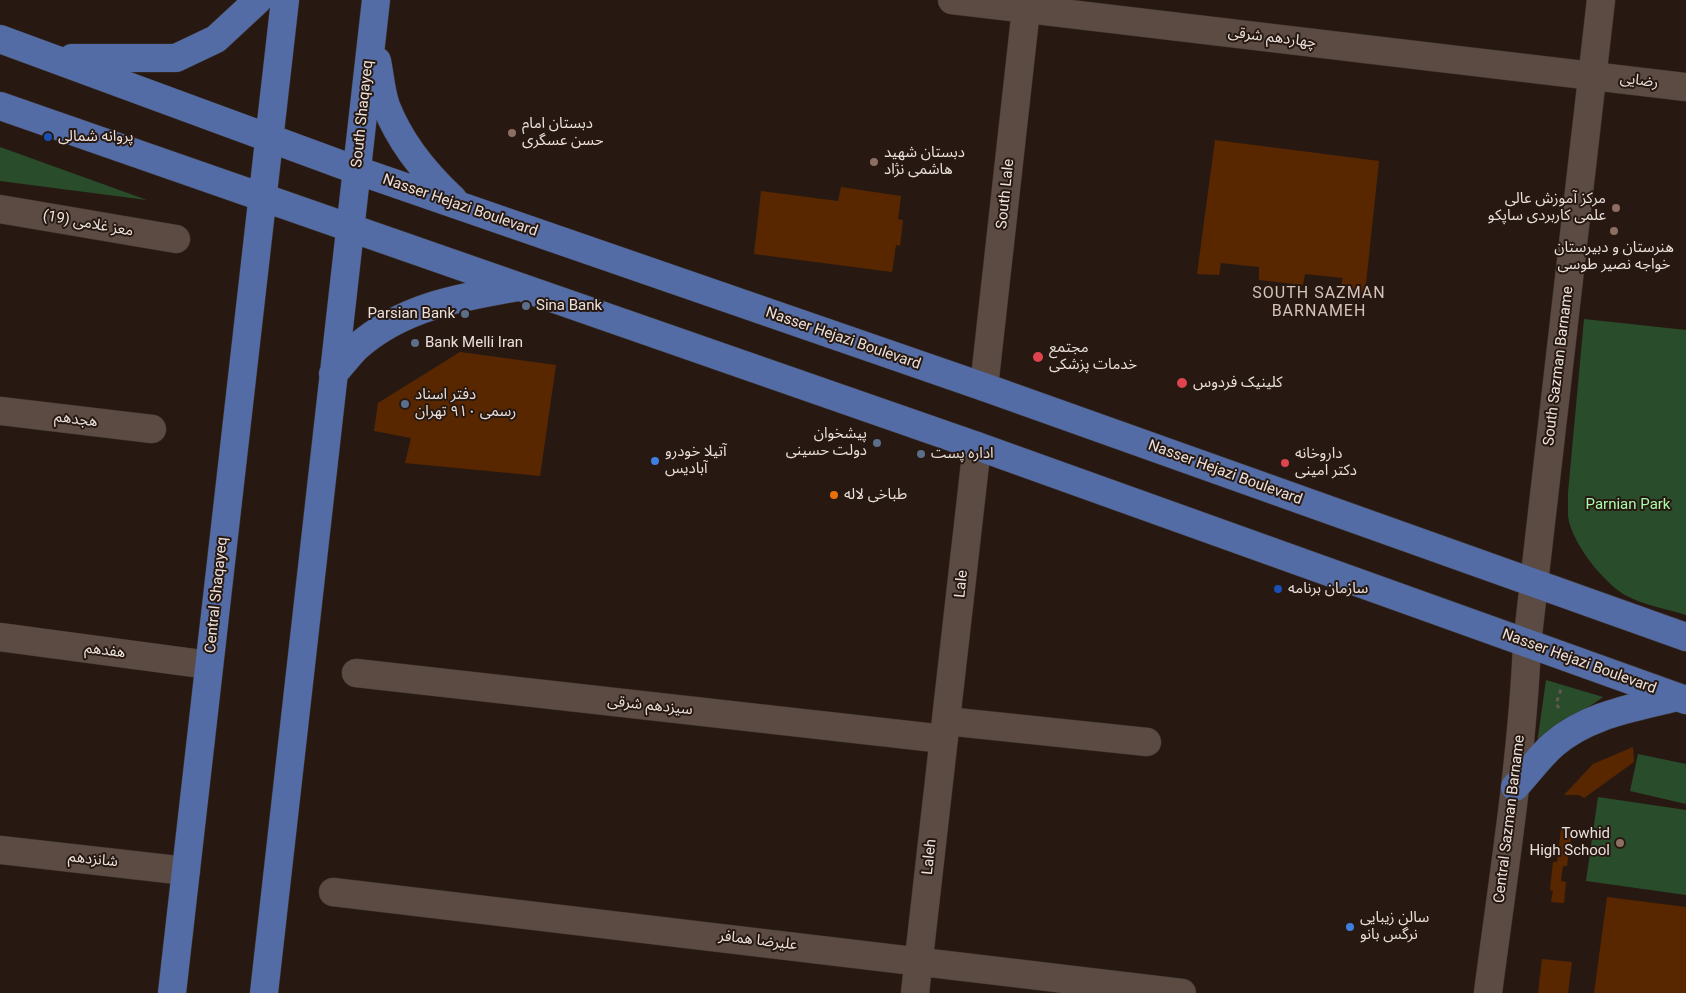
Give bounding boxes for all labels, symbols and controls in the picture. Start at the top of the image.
street label: چهاردهم شرقی [1227,24,1317,52]
street label: South Shaqayeq [348,59,378,169]
street label: رضایی [1619,70,1659,92]
place label: دبستان امام حسن عسگری [522,115,604,150]
marker: دبستان امام حسن عسگری [506,127,518,139]
place label: پروانه شمالی [58,128,133,146]
marker: پروانه شمالی [42,131,54,143]
place label: دبستان شهید هاشمی نژاد [884,144,965,179]
marker: دبستان شهید هاشمی نژاد [868,156,880,168]
street label: South Lale [993,158,1019,230]
street label: Nasser Hejazi Boulevard [380,171,540,241]
place label: مرکز آموزش عالی علمی کاربردی ساپکو [1488,190,1606,225]
marker: مرکز آموزش عالی علمی کاربردی ساپکو [1610,202,1622,214]
street label: معز غلامی (19) [41,207,135,241]
marker: هنرستان و دبیرستان خواجه نصیر طوسی [1608,225,1620,237]
place label: هنرستان و دبیرستان خواجه نصیر طوسی [1554,239,1674,274]
district label: SOUTH SAZMAN BARNAMEH [1251,284,1387,322]
street label: South Sazman Barname [1540,285,1578,447]
place label: Sina Bank [536,297,602,315]
marker: Sina Bank [520,300,532,312]
street label: Nasser Hejazi Boulevard [763,304,923,374]
place label: Parsian Bank [367,305,455,323]
marker: Parsian Bank [459,308,471,320]
place label: Bank Melli Iran [425,334,523,352]
marker: Bank Melli Iran [409,337,421,349]
place label: مجتمع خدمات پزشکی [1049,339,1137,374]
marker: مجتمع خدمات پزشکی [1031,350,1045,364]
place label: کلینیک فردوس [1193,374,1283,392]
marker: کلینیک فردوس [1175,376,1189,390]
place label: دفتر اسناد رسمی ۹۱۰ تهران [415,386,516,421]
marker: دفتر اسناد رسمی ۹۱۰ تهران [399,398,411,410]
street label: هجدهم [53,408,99,432]
place label: پیشخوان دولت حسینی [786,425,867,460]
marker: پیشخوان دولت حسینی [871,437,883,449]
street label: Nasser Hejazi Boulevard [1145,437,1305,509]
place label: آتیلا خودرو آبادیس [665,443,727,478]
place label: اداره پست [931,445,994,463]
place label: داروخانه دکتر امینی [1295,445,1357,480]
marker: اداره پست [915,448,927,460]
marker: آتیلا خودرو آبادیس [649,455,661,467]
marker: داروخانه دکتر امینی [1279,457,1291,469]
place label: طباخی لاله [844,486,907,504]
marker: طباخی لاله [828,489,840,501]
park label: Parnian Park [1586,496,1670,514]
street label: Central Shaqayeq [202,536,232,654]
street label: Lale [952,569,972,599]
place label: سازمان برنامه [1288,580,1368,598]
marker: سازمان برنامه [1272,583,1284,595]
street label: Nasser Hejazi Boulevard [1499,626,1659,698]
street label: هفدهم [84,640,126,662]
street label: سیزدهم شرقی [606,693,694,719]
street label: Central Sazman Barname [1491,734,1529,904]
place label: Towhid High School [1529,825,1610,860]
marker: Towhid High School [1614,837,1626,849]
street label: Laleh [919,838,941,876]
street label: شانزدهم [67,848,119,872]
place label: سالن زیبایی نرگس بانو [1360,909,1429,944]
marker: سالن زیبایی نرگس بانو [1344,921,1356,933]
street label: علیرضا همافر [718,927,798,955]

